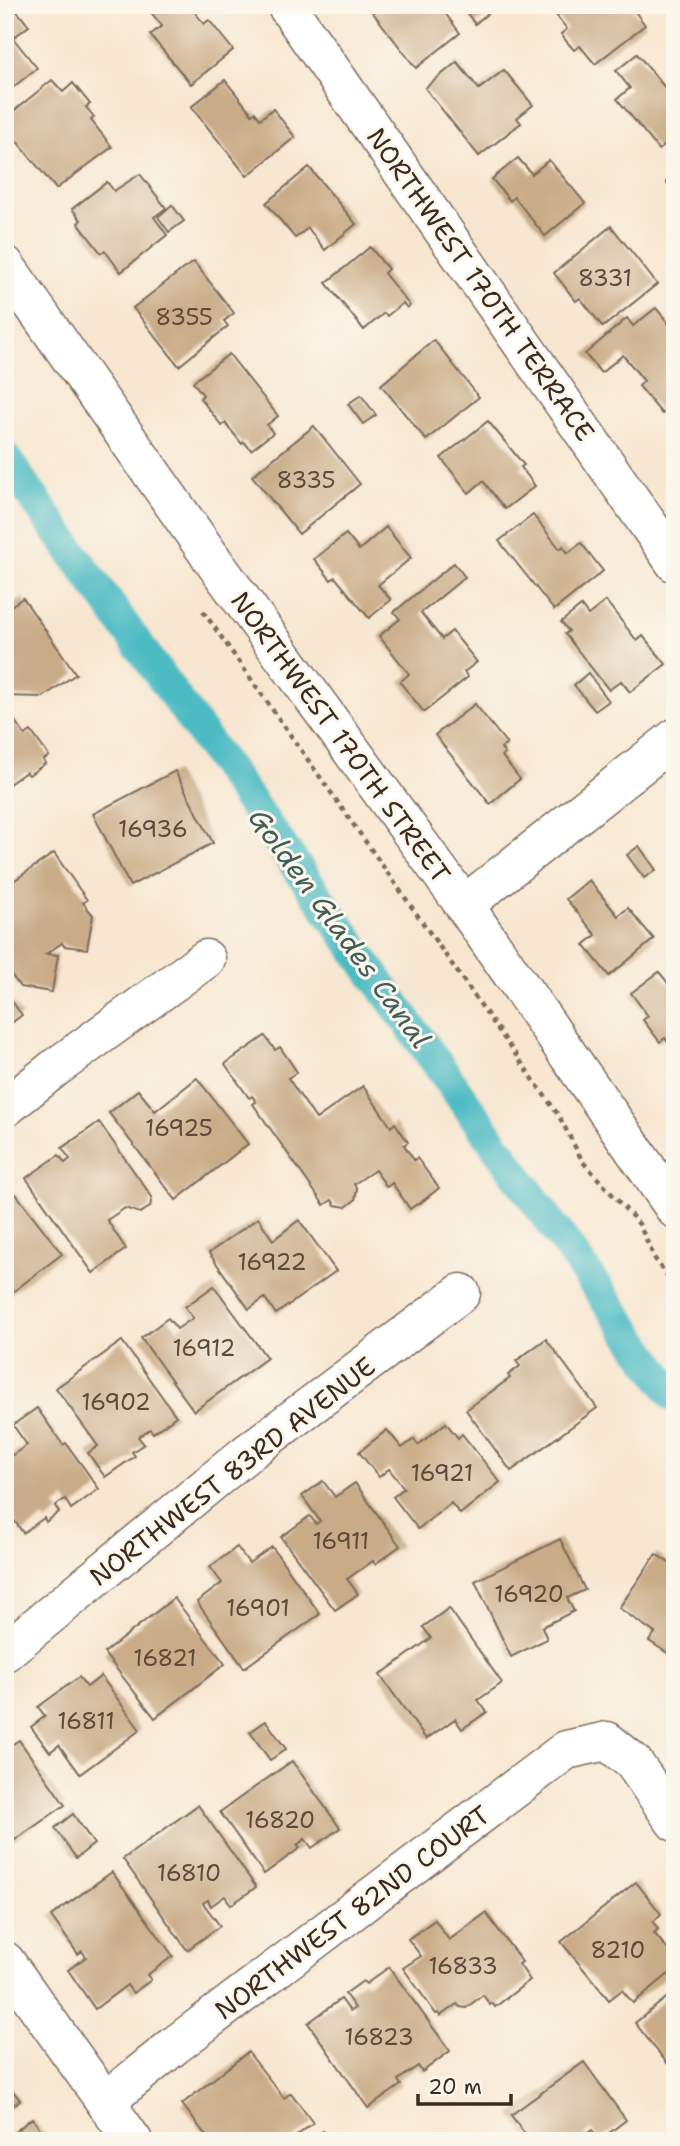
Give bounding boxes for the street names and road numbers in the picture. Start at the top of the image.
street label: NORTHWEST 170TH TERRACE [359,120,603,448]
street label: NORTHWEST 170TH STREET [223,584,459,890]
street label: NORTHWEST 83RD AVENUE [82,1348,382,1594]
street label: NORTHWEST 82ND COURT [207,1797,497,2027]

